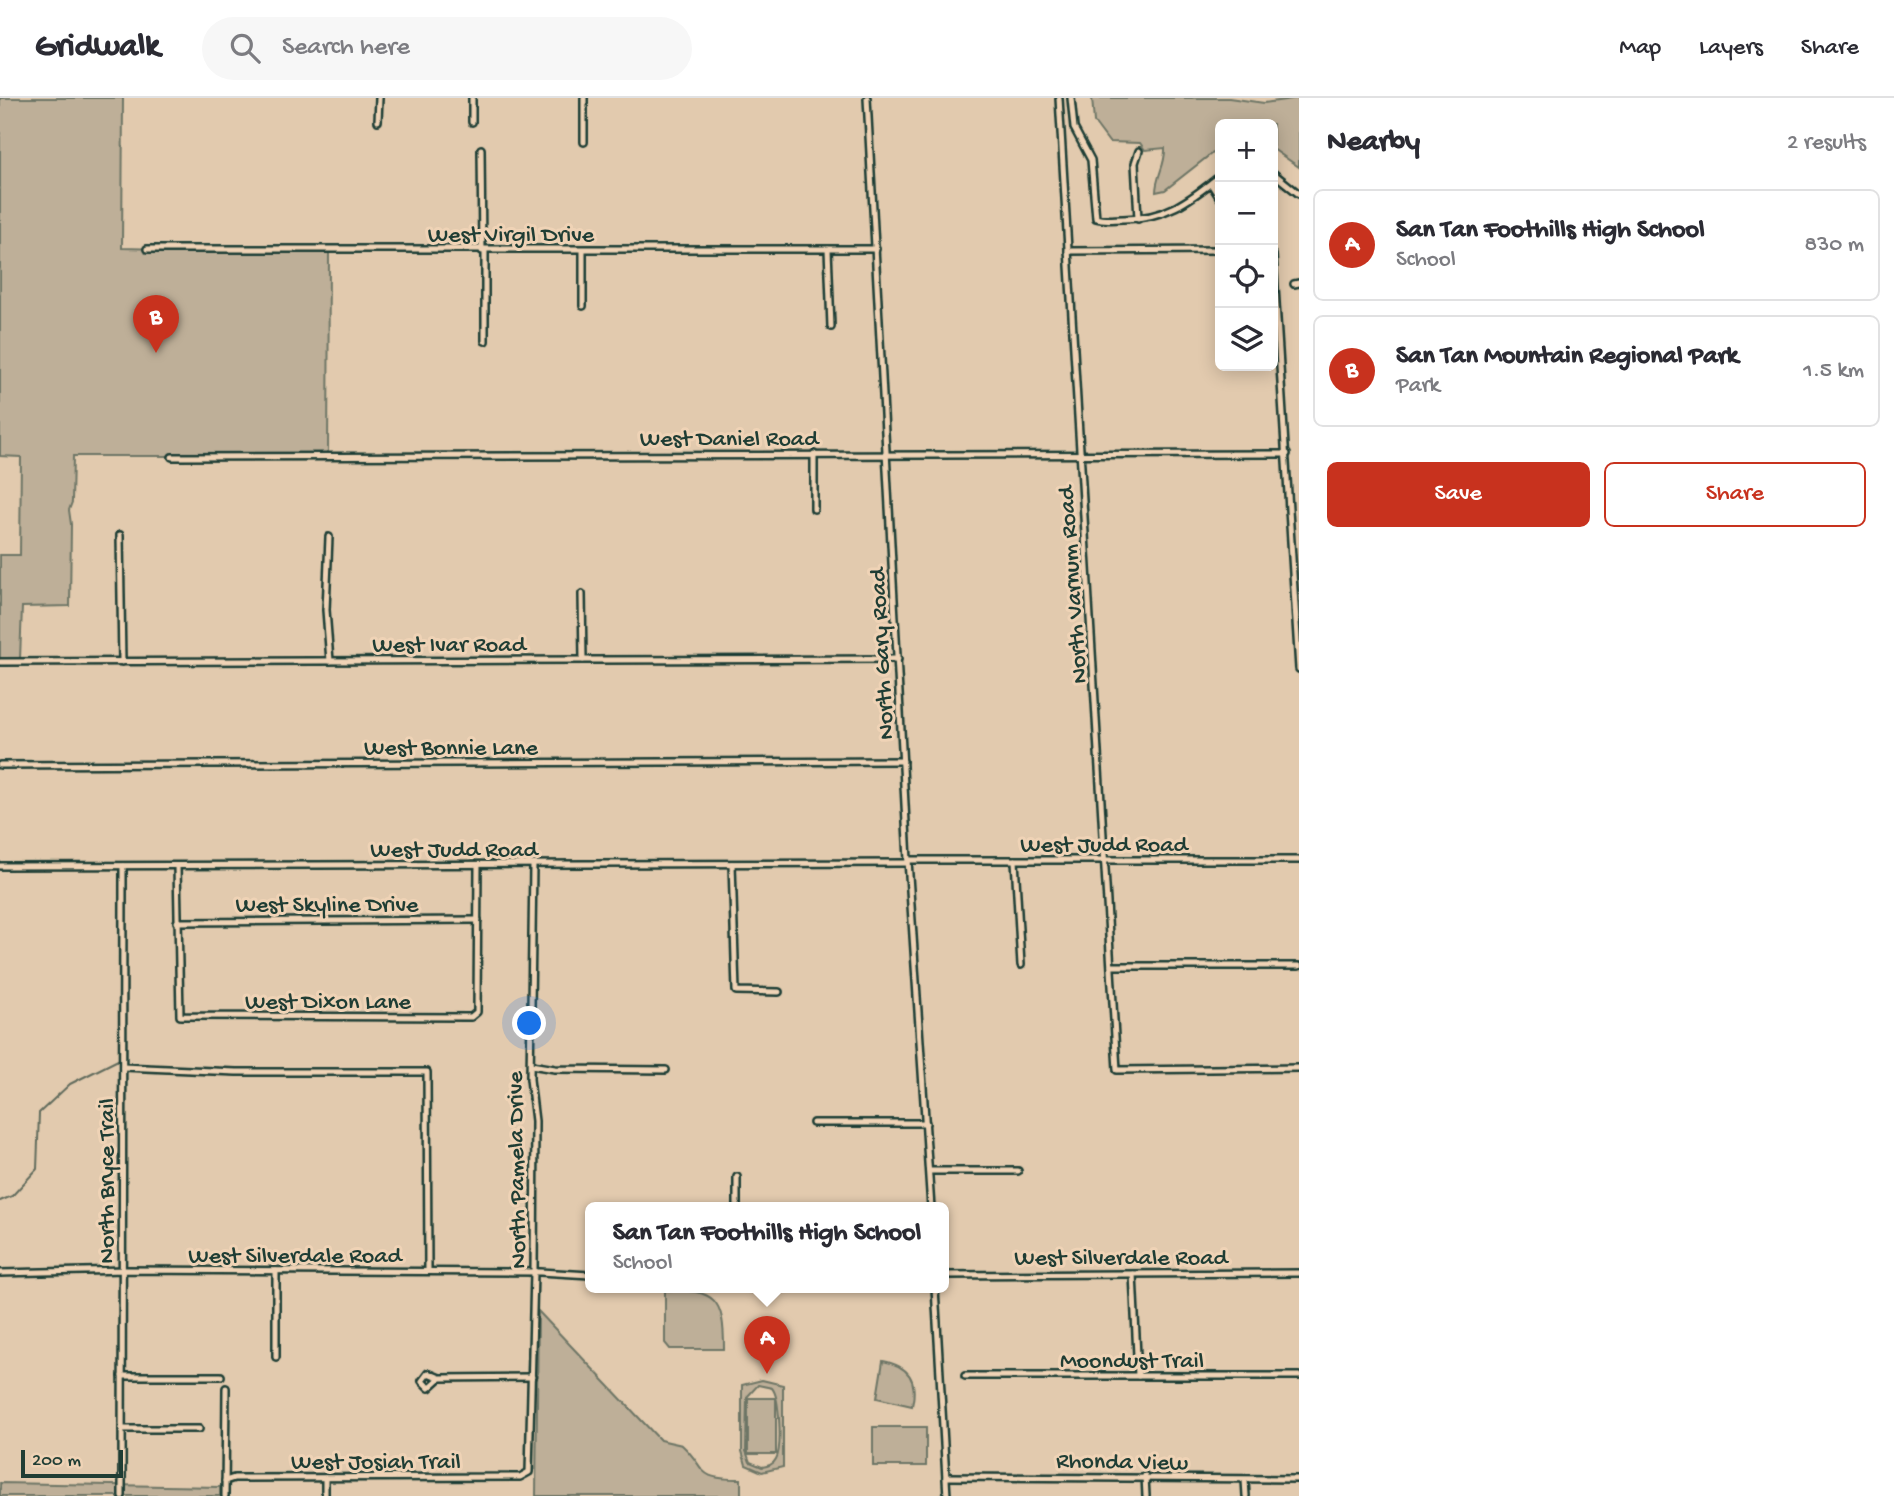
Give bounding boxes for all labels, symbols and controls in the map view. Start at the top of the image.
search box [202,17,692,80]
text: Gridwalk [35,29,160,67]
icon: search [226,29,264,67]
text: Search here [282,33,410,64]
text: Map [1619,34,1661,63]
text: Layers [1699,34,1763,63]
text: Share [1801,34,1859,63]
map controls [1215,119,1278,371]
button: + [1215,119,1278,182]
text: Nearby [1327,126,1420,161]
text: 2 results [1787,130,1866,157]
button: − [1215,182,1278,245]
text: San Tan Foothills High School [1396,216,1705,247]
street label: West Virgil Drive [428,222,595,251]
text: A [1345,232,1359,259]
text: 830 m [1805,232,1864,259]
button: locate [1215,245,1278,308]
text: School [1396,247,1456,274]
pin: B [133,295,179,353]
button: layers [1215,308,1278,371]
text: San Tan Mountain Regional Park [1396,342,1738,373]
text: B [1346,358,1358,385]
text: 1.5 km [1803,358,1864,385]
text: Park [1396,373,1440,400]
street label: West Daniel Road [640,426,820,455]
button: Save [1327,462,1590,527]
button: Share [1604,462,1866,527]
street label: North Varnum Road [1053,483,1096,685]
street label: North Gary Road [864,565,902,740]
street label: West Ivar Road [372,632,528,661]
street label: West Bonnie Lane [364,735,539,764]
street label: West Judd Road [1020,832,1190,861]
street label: West Judd Road [370,837,540,866]
street label: West Skyline Drive [235,892,419,921]
street label: West Dixon Lane [245,989,412,1018]
your location [512,1006,546,1040]
street label: North Pamela Drive [502,1070,535,1269]
street label: North Bryce Trail [94,1098,123,1264]
popup [585,1202,949,1293]
text: San Tan Foothills High School [613,1219,921,1250]
street label: West Silverdale Road [188,1243,404,1272]
street label: West Silverdale Road [1014,1245,1230,1274]
text: School [613,1250,672,1277]
pin: A [744,1316,790,1374]
street label: Moondust Trail [1060,1348,1204,1377]
scale bar [21,1447,122,1479]
street label: Rhonda View [1056,1448,1189,1479]
street label: West Josiah Trail [291,1449,461,1478]
text: 200 m [32,1450,81,1473]

